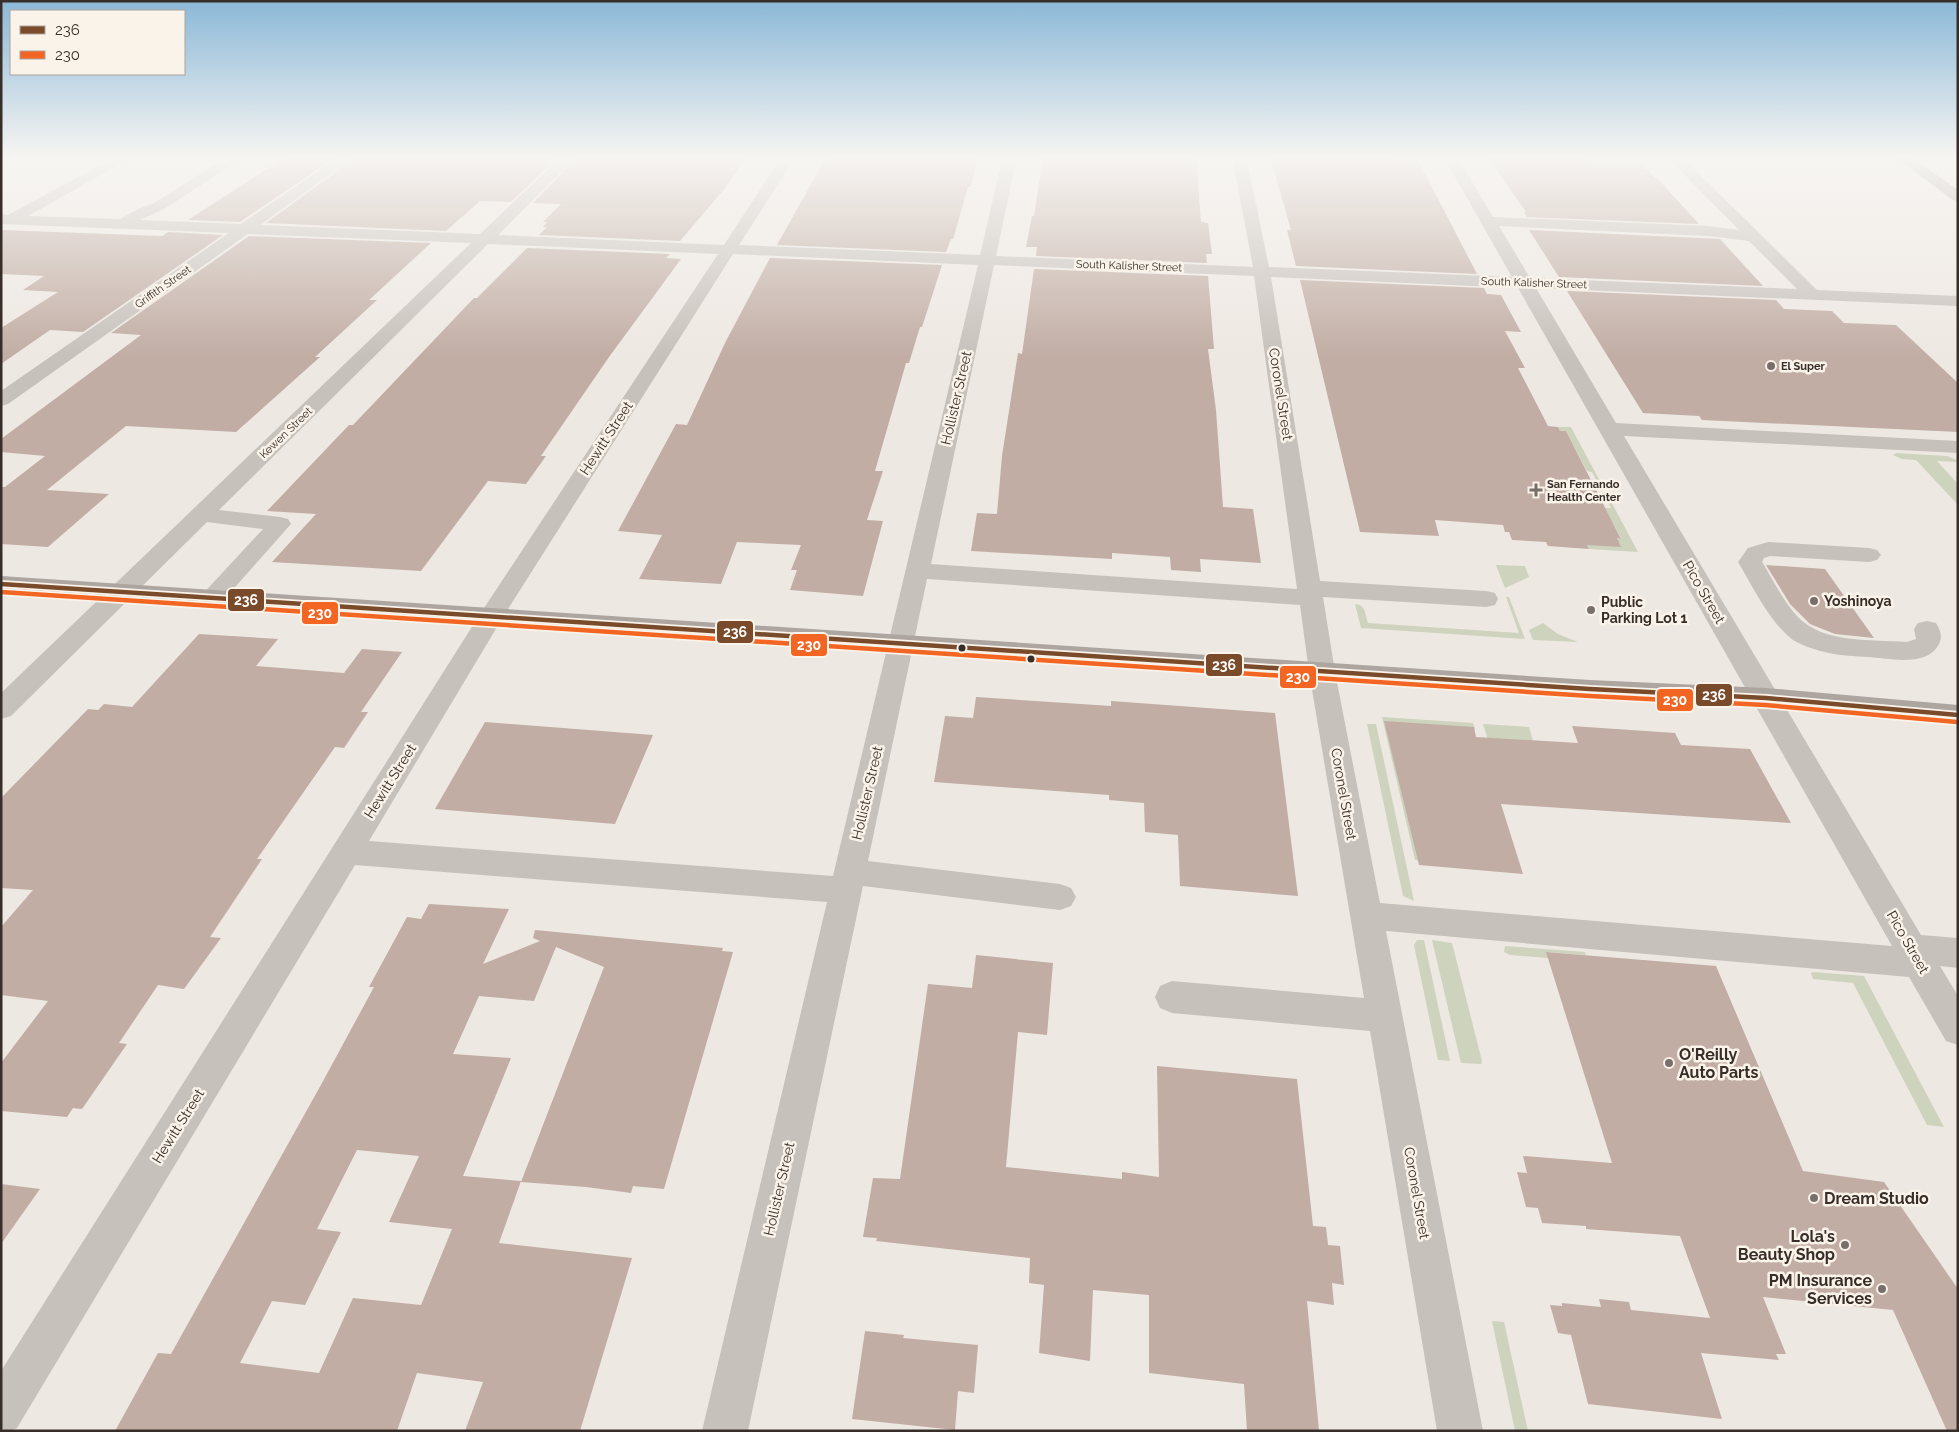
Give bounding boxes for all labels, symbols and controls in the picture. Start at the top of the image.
legend [10,10,185,75]
text: 236 [55,21,80,39]
text: 230 [55,46,80,64]
street label: South Kalisher Street [1076,258,1183,274]
street label: Griffith Street [132,263,194,311]
street label: South Kalisher Street [1481,275,1588,291]
street label: Coronel Street [1266,347,1296,442]
street label: Hollister Street [937,349,975,446]
marker: El Super [1765,360,1777,372]
place label: El Super [1781,360,1826,373]
street label: Hewitt Street [576,398,636,478]
street label: Kewen Street [257,405,315,461]
place label: San Fernando Health Center [1547,478,1621,504]
marker: San Fernando Health Center [1529,483,1543,497]
street label: Pico Street [1680,558,1729,627]
line badge: 236 [227,588,265,612]
text: 236 [234,592,258,608]
place label: Yoshinoya [1824,593,1892,609]
place label: Public Parking Lot 1 [1601,594,1687,626]
marker: Yoshinoya [1808,595,1820,607]
line badge: 230 [301,601,339,625]
marker: Public Parking Lot 1 [1585,604,1597,616]
text: 230 [308,605,332,621]
line badge: 236 [716,620,754,644]
text: 236 [723,624,747,640]
line badge: 230 [790,633,828,657]
text: 230 [797,637,821,653]
unlabelled marker [957,643,967,653]
line badge: 236 [1205,653,1243,677]
unlabelled marker [1026,654,1036,664]
text: 236 [1212,657,1236,673]
line badge: 230 [1279,665,1317,689]
text: 230 [1286,669,1310,685]
line badge: 236 [1695,683,1733,707]
text: 236 [1702,687,1726,703]
line badge: 230 [1656,688,1694,712]
text: 230 [1663,692,1687,708]
street label: Hewitt Street [361,741,419,821]
street label: Hollister Street [848,744,886,841]
street label: Coronel Street [1328,747,1360,842]
street label: Pico Street [1884,908,1933,977]
place label: O'Reilly Auto Parts [1679,1045,1758,1082]
marker: O'Reilly Auto Parts [1663,1057,1675,1069]
street label: Hewitt Street [149,1086,207,1166]
street label: Hollister Street [760,1140,798,1237]
street label: Coronel Street [1401,1146,1433,1241]
place label: Dream Studio [1824,1189,1929,1208]
marker: Dream Studio [1808,1192,1820,1204]
place label: Lola's Beauty Shop [1738,1227,1835,1264]
marker: Lola's Beauty Shop [1839,1239,1851,1251]
place label: PM Insurance Services [1769,1271,1872,1308]
marker: PM Insurance Services [1876,1283,1888,1295]

